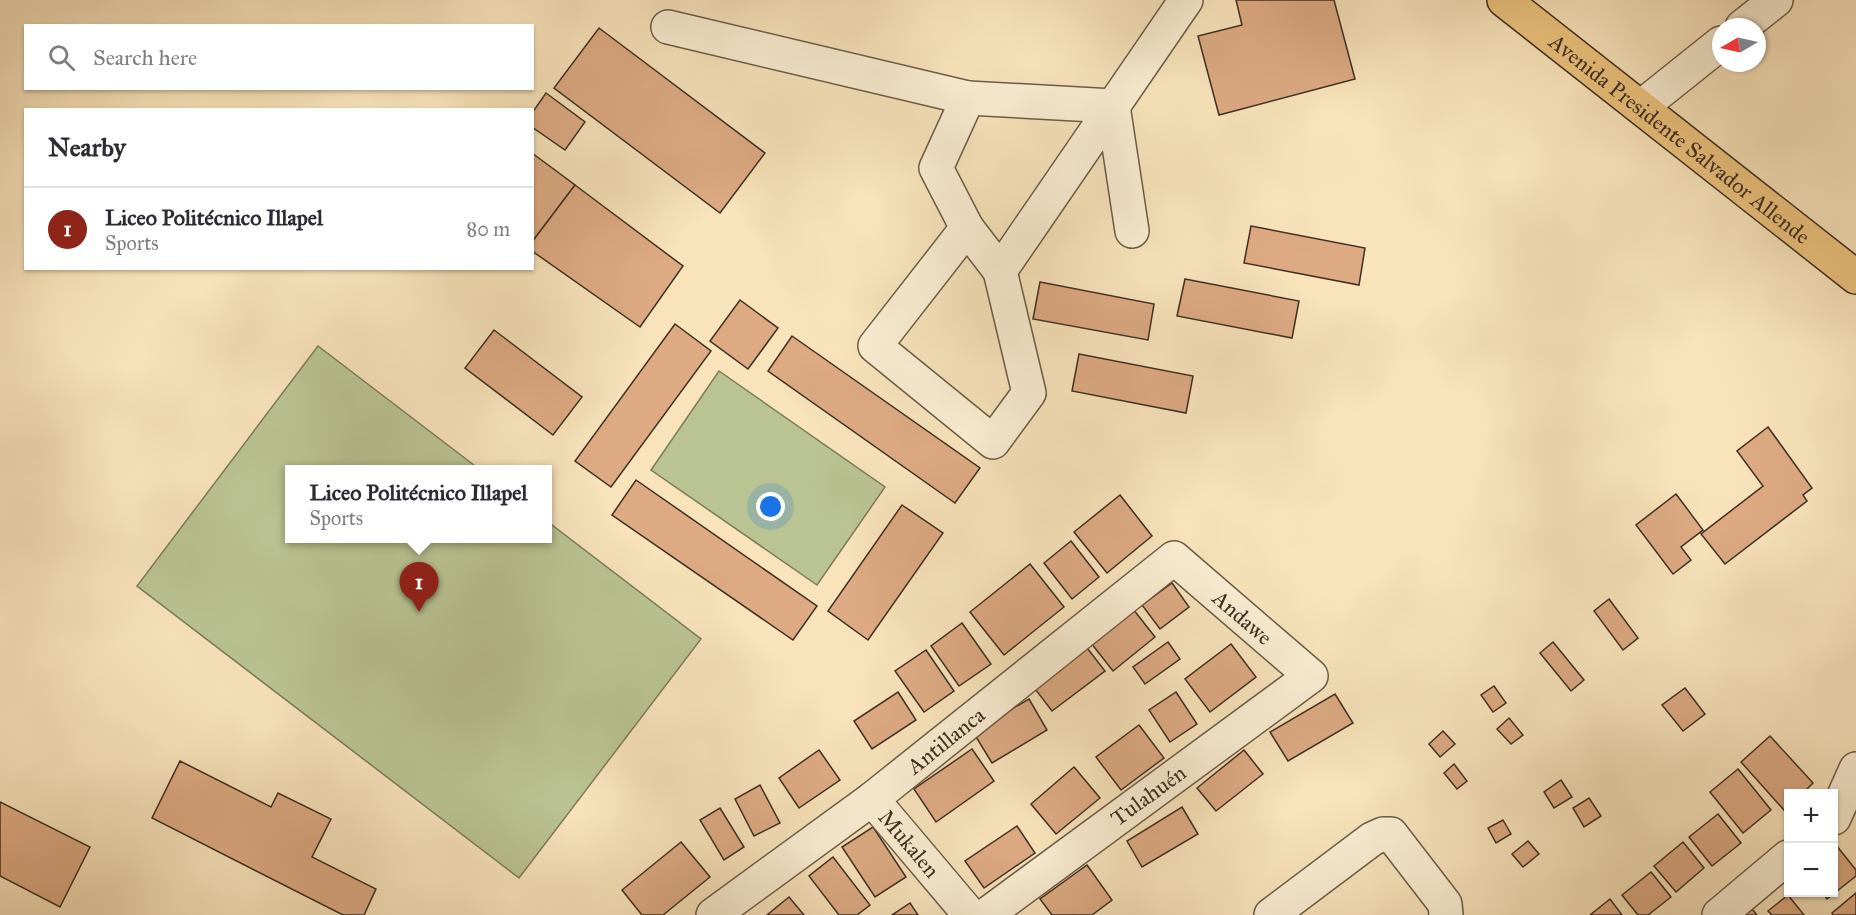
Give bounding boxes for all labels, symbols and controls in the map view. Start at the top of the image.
north arrow [1712,18,1766,72]
search box [24,24,534,90]
street label: Avenida Presidente Salvador Allende [1543,27,1816,250]
icon: search [45,41,78,74]
text: Search here [93,44,197,71]
text: Nearby [48,131,126,163]
text: Liceo Politécnico Illapel [105,204,323,231]
text: 1 [64,217,71,241]
text: 80 m [467,217,510,241]
text: Sports [105,231,159,255]
popup [285,465,552,543]
text: Liceo Politécnico Illapel [310,479,527,506]
your location [756,492,785,521]
text: Sports [310,506,363,530]
pin: 1 [400,562,438,612]
street label: Andawe [1206,584,1278,651]
street label: Antillanca [901,701,991,781]
street label: Tulahuén [1105,759,1191,832]
map controls [1784,789,1838,897]
button: + [1784,789,1838,843]
street label: Mukalen [873,804,945,883]
button: − [1784,843,1838,897]

